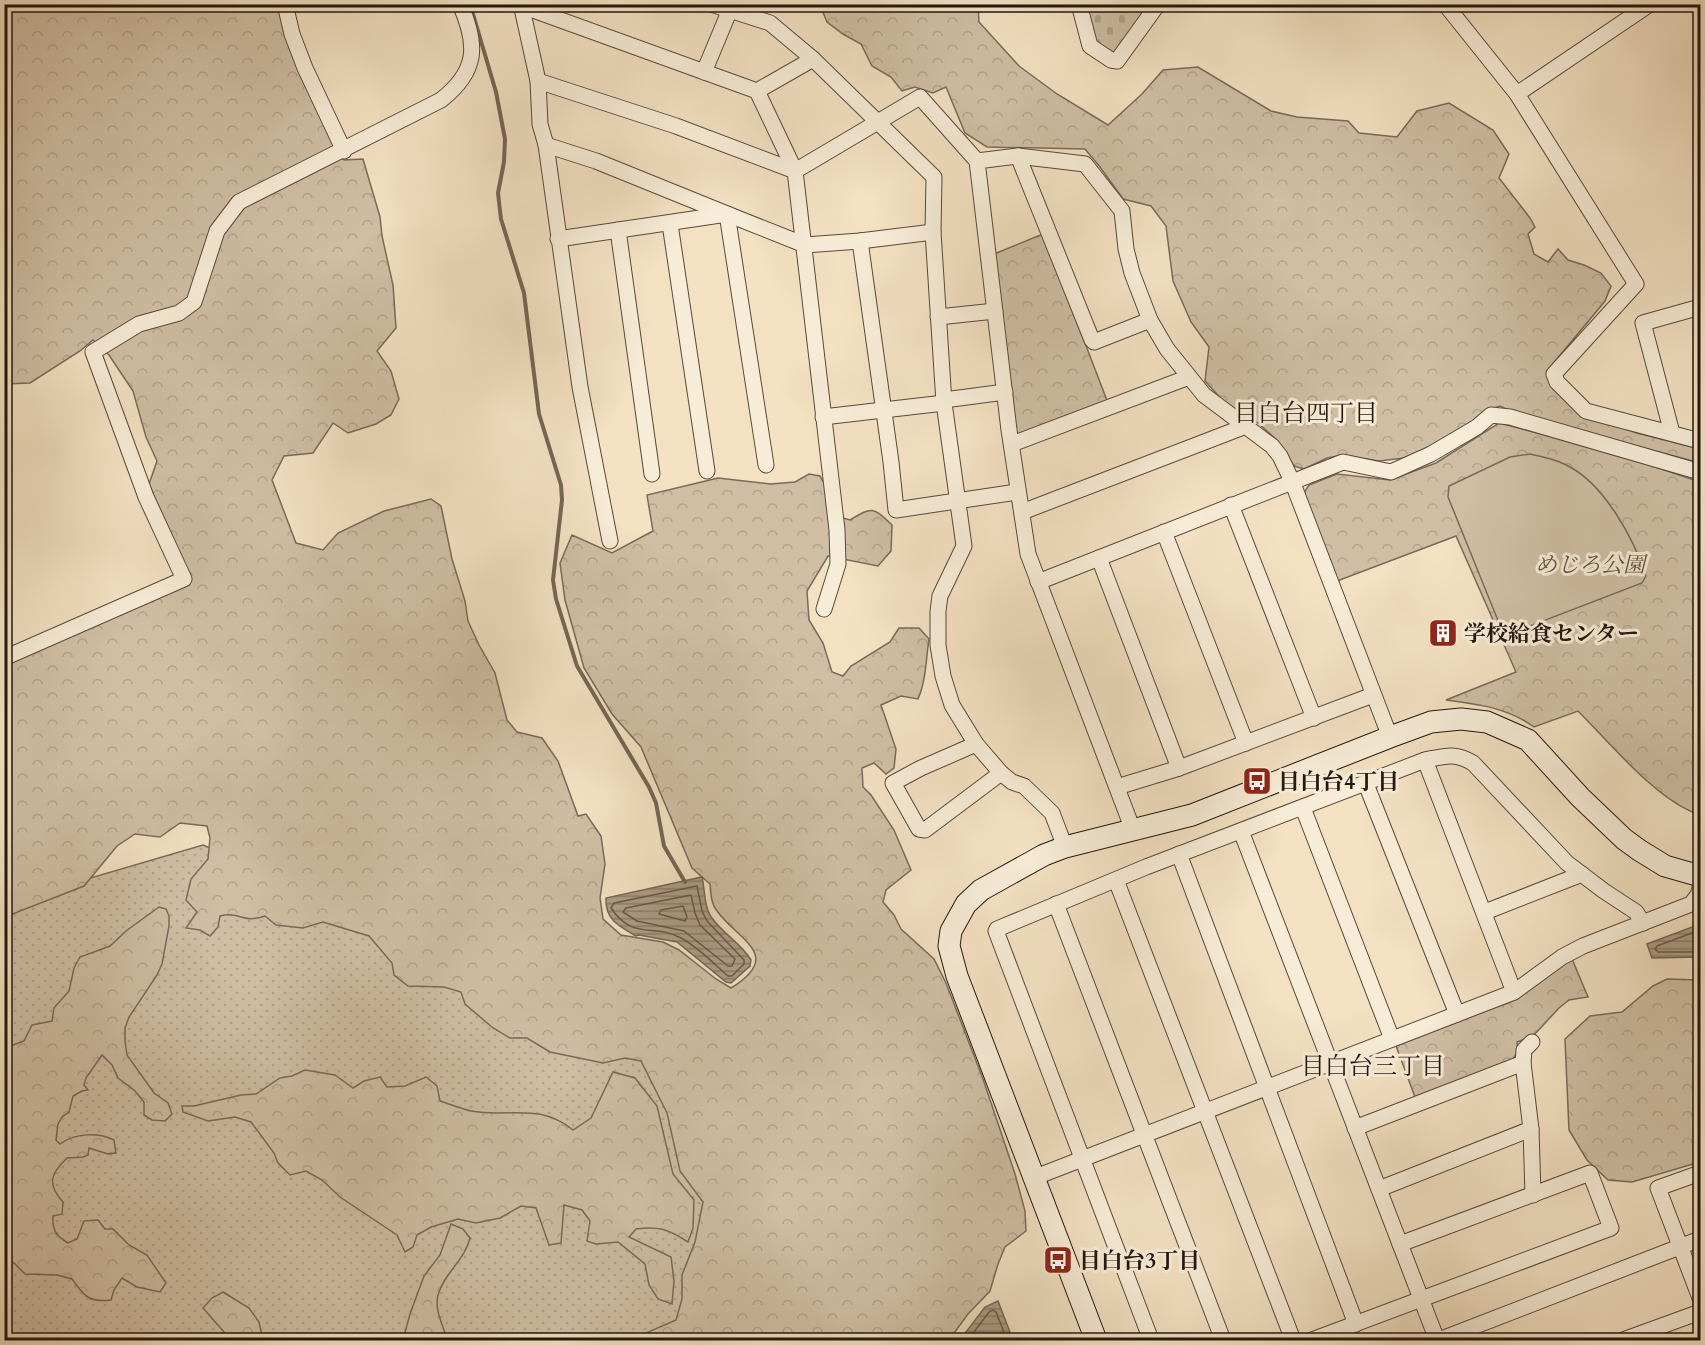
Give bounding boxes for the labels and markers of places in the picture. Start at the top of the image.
building icon: 学校給食センター [1427,617,1459,649]
place label: 学校給食センター [1464,619,1639,649]
bus stop icon: 目白台4丁目 [1241,765,1273,797]
place label: 目白台4丁目 [1278,767,1399,797]
bus stop icon: 目白台3丁目 [1042,1244,1074,1276]
place label: 目白台3丁目 [1079,1246,1200,1276]

